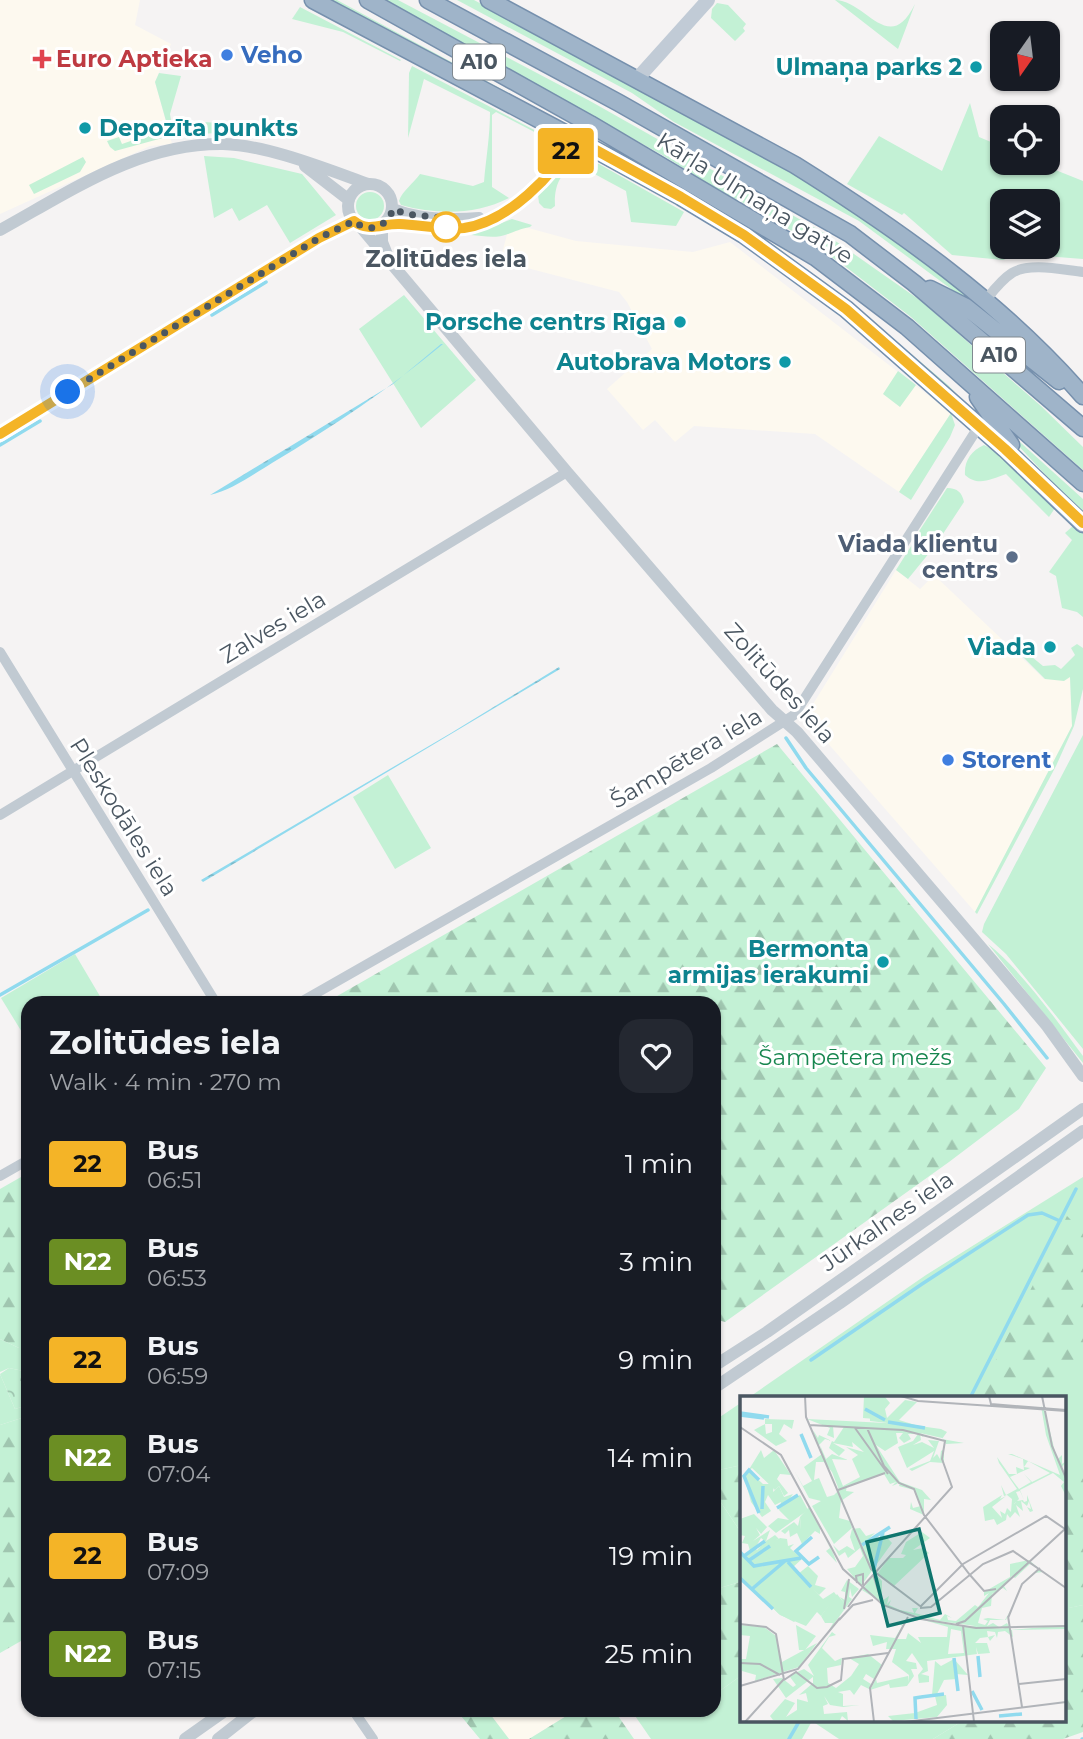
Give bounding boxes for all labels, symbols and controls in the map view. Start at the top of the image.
north arrow [990,21,1060,91]
map controls [990,21,1060,259]
place label: Veho [240,41,302,69]
road number: A10 [453,44,505,80]
place label: Euro Aptieka [56,45,212,73]
marker: Veho [219,47,235,63]
marker: Euro Aptieka [34,51,50,67]
place label: Ulmaņa parks 2 [775,53,962,82]
marker: Ulmaņa parks 2 [968,59,984,75]
button: locate [990,105,1060,175]
place label: Depozīta punkts [99,114,298,142]
marker: Depozīta punkts [77,120,93,136]
street label: Kārļa Ulmaņa gatve [652,126,858,270]
line badge: 22 [534,128,598,174]
text: 22 [552,136,580,165]
button: layers [990,189,1060,259]
marker: Zolitūdes iela [431,212,461,242]
place label: Zolitūdes iela [365,245,527,273]
place label: Porsche centrs Rīga [425,308,666,336]
marker: Porsche centrs Rīga [672,314,688,330]
road number: A10 [973,338,1025,372]
place label: Autobrava Motors [555,348,771,376]
marker: Autobrava Motors [777,354,793,370]
your location [50,374,85,409]
place label: Viada klientu centrs [837,530,998,584]
marker: Viada klientu centrs [1004,549,1020,565]
street label: Zalves iela [215,585,331,669]
street label: Zolitūdes iela [719,617,841,749]
place label: Viada [967,633,1036,661]
marker: Viada [1042,639,1058,655]
street label: Šampētera iela [605,702,767,814]
street label: Pleskodāles iela [64,732,184,902]
place label: Storent [962,746,1051,774]
marker: Storent [940,752,956,768]
place label: Bermonta armijas ierakumi [668,935,869,989]
marker: Bermonta armijas ierakumi [875,954,891,970]
button: heart [619,1019,693,1093]
text: Zolitūdes iela [49,1022,281,1062]
park label: Šampētera mežs [758,1043,952,1071]
text: Walk · 4 min · 270 m [49,1068,282,1096]
text: Bus [147,1134,199,1166]
text: 1 min [625,1148,693,1180]
text: 22 [73,1149,102,1178]
street label: Jūrkalnes iela [814,1165,959,1278]
text: 06:51 [147,1166,202,1194]
text: Bus [147,1232,199,1264]
text: 3 min [619,1246,693,1278]
text: N22 [64,1247,111,1276]
text: 06:53 [147,1264,207,1292]
text: Bus [147,1330,199,1362]
text: 9 min [618,1344,693,1376]
text: 22 [73,1345,102,1374]
text: 06:59 [147,1362,208,1390]
inset map [740,1396,1066,1722]
text: Bus [147,1428,199,1460]
text: 14 min [607,1442,693,1474]
text: N22 [64,1443,111,1472]
text: 07:04 [147,1460,210,1488]
text: Bus [147,1526,199,1558]
text: 19 min [609,1540,693,1572]
text: 22 [73,1541,102,1570]
text: 07:09 [147,1558,209,1586]
text: Bus [147,1624,199,1656]
text: 25 min [605,1638,693,1670]
text: N22 [64,1639,111,1668]
text: 07:15 [147,1656,201,1684]

